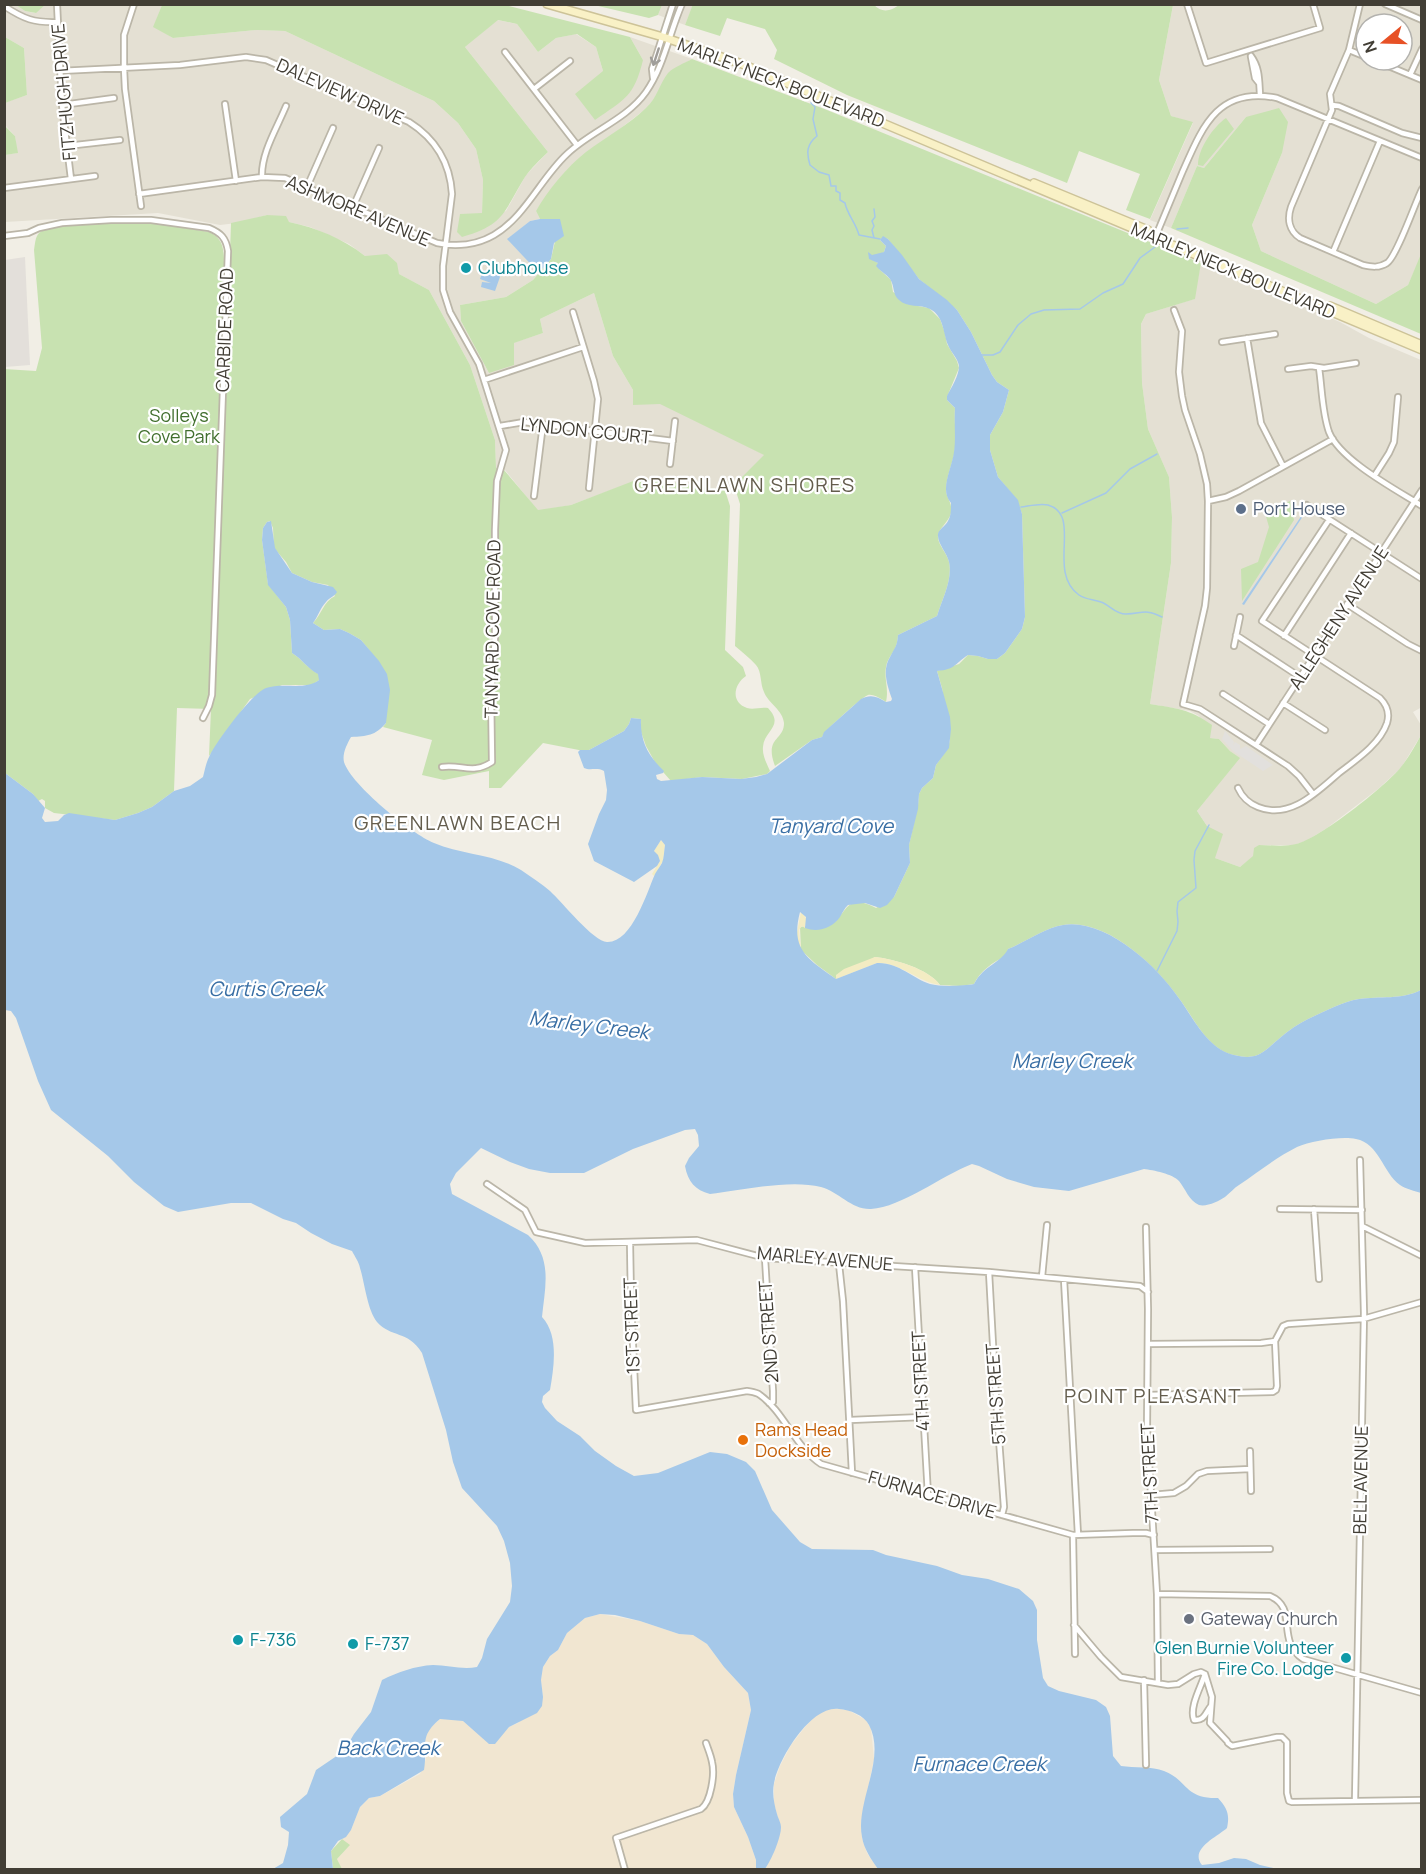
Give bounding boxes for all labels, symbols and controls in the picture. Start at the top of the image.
north arrow [1354,12,1414,72]
street label: FITZHUGH DRIVE [45,23,81,162]
street label: MARLEY NECK BOULEVARD [674,31,888,133]
text: N [1358,38,1382,56]
one-way arrow [650,47,661,66]
street label: DALEVIEW DRIVE [273,52,408,130]
street label: ASHMORE AVENUE [283,169,434,251]
street label: MARLEY NECK BOULEVARD [1128,216,1339,324]
place label: Clubhouse [478,255,568,279]
marker: Clubhouse [459,261,473,275]
street label: CARBIDE ROAD [210,268,238,392]
park label: Solleys Cove Park [138,403,221,448]
street label: LYNDON COURT [520,411,653,449]
district label: GREENLAWN SHORES [634,471,856,498]
place label: Port House [1253,496,1345,520]
marker: Port House [1234,502,1248,516]
street label: TANYARD COVE ROAD [478,539,506,719]
street label: ALLEGHENY AVENUE [1283,541,1394,694]
district label: GREENLAWN BEACH [354,809,562,836]
water label: Tanyard Cove [769,812,895,839]
water label: Curtis Creek [208,975,327,1002]
water label: Marley Creek [528,1004,654,1046]
water label: Marley Creek [1012,1047,1135,1074]
street label: MARLEY AVENUE [756,1240,894,1276]
street label: 1ST STREET [617,1277,645,1375]
street label: 2ND STREET [752,1280,784,1384]
street label: 4TH STREET [905,1330,935,1432]
street label: 5TH STREET [979,1342,1011,1446]
district label: POINT PLEASANT [1064,1382,1242,1409]
place label: Rams Head Dockside [755,1417,848,1462]
street label: 7TH STREET [1134,1422,1164,1524]
street label: BELL AVENUE [1347,1425,1373,1535]
marker: Rams Head Dockside [736,1433,750,1447]
street label: FURNACE DRIVE [866,1464,999,1524]
place label: Gateway Church [1201,1606,1338,1630]
marker: Gateway Church [1182,1612,1196,1626]
place label: F-736 [250,1627,297,1651]
place label: F-737 [365,1631,410,1655]
marker: F-736 [231,1633,245,1647]
place label: Glen Burnie Volunteer Fire Co. Lodge [1155,1635,1334,1680]
marker: F-737 [346,1637,360,1651]
marker: Glen Burnie Volunteer Fire Co. Lodge [1339,1651,1353,1665]
water label: Back Creek [337,1734,443,1761]
water label: Furnace Creek [912,1750,1049,1777]

